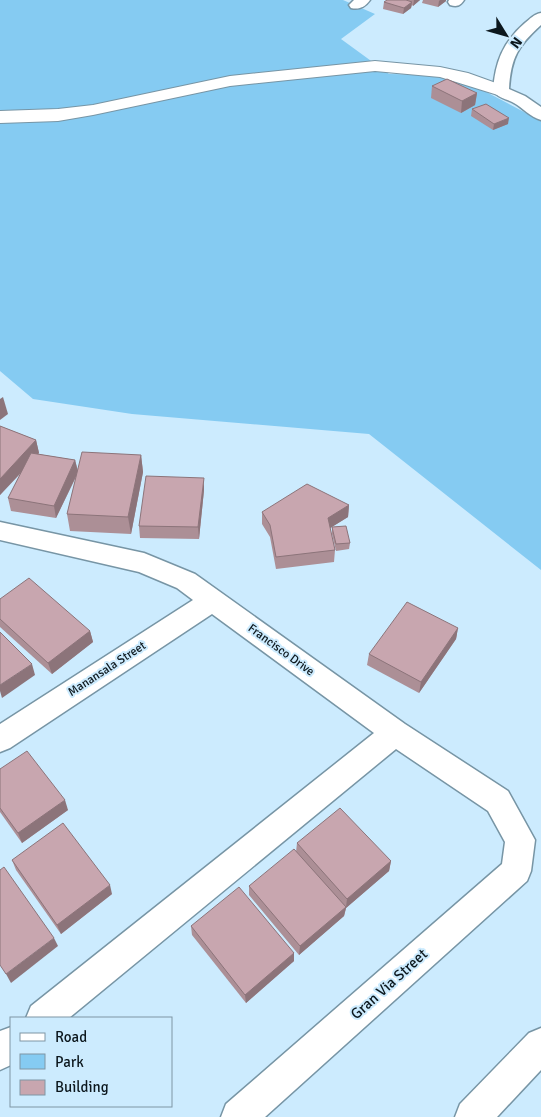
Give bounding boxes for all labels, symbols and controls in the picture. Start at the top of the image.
north arrow [481,10,531,60]
text: N [506,34,526,52]
street label: Francisco Drive [245,621,317,679]
street label: Manansala Street [65,638,149,700]
street label: Gran Via Street [347,945,431,1023]
legend [10,1017,172,1107]
text: Road [55,1028,87,1046]
text: Park [55,1053,84,1071]
text: Building [55,1078,109,1096]

